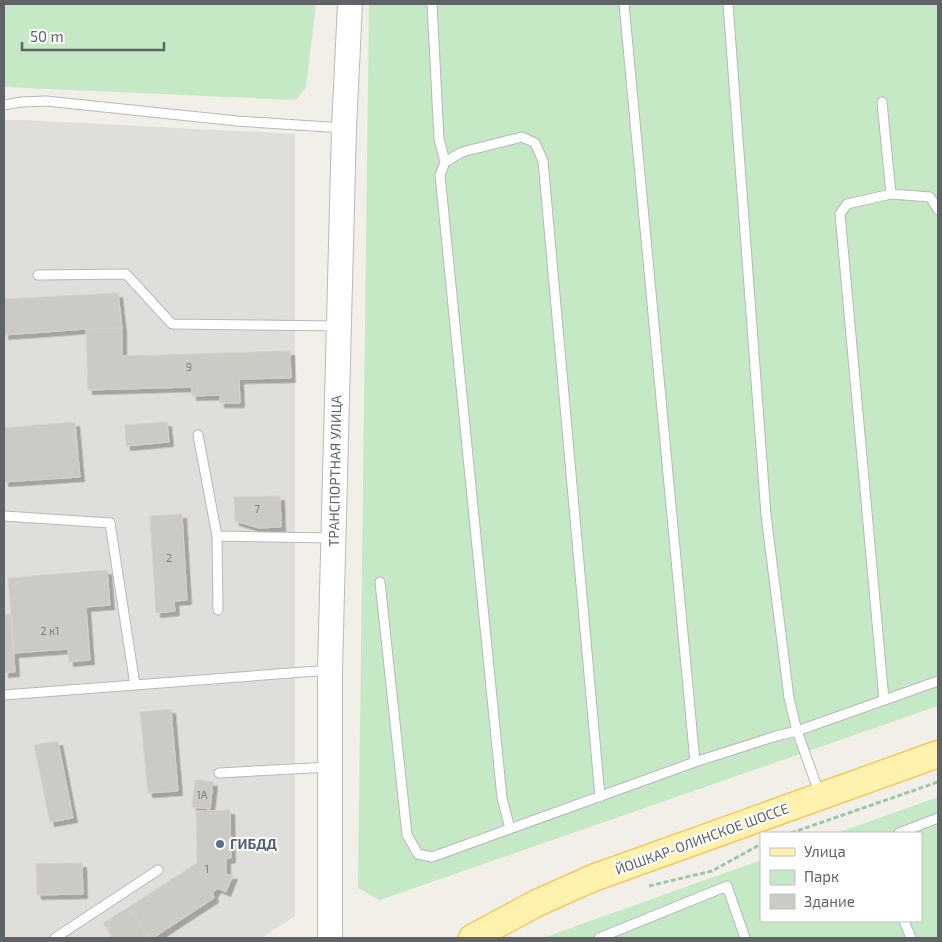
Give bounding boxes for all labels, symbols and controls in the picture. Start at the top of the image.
scale bar [22,20,165,52]
text: 50 m [30,27,64,45]
house number: 9 [186,360,192,373]
street label: ТРАНСПОРТНАЯ УЛИЦА [325,395,344,547]
house number: 7 [254,502,260,515]
house number: 2 [166,551,172,564]
house number: 2 к1 [41,624,59,637]
house number: 1А [196,788,208,801]
street label: ЙОШКАР-ОЛИНСКОЕ ШОССЕ [613,799,791,878]
legend [760,832,922,922]
place label: ГИБДД [230,835,278,852]
marker: ГИБДД [214,838,226,850]
text: Улица [804,842,846,860]
house number: 1 [205,862,209,875]
text: Парк [804,867,839,885]
text: Здание [804,892,855,910]

